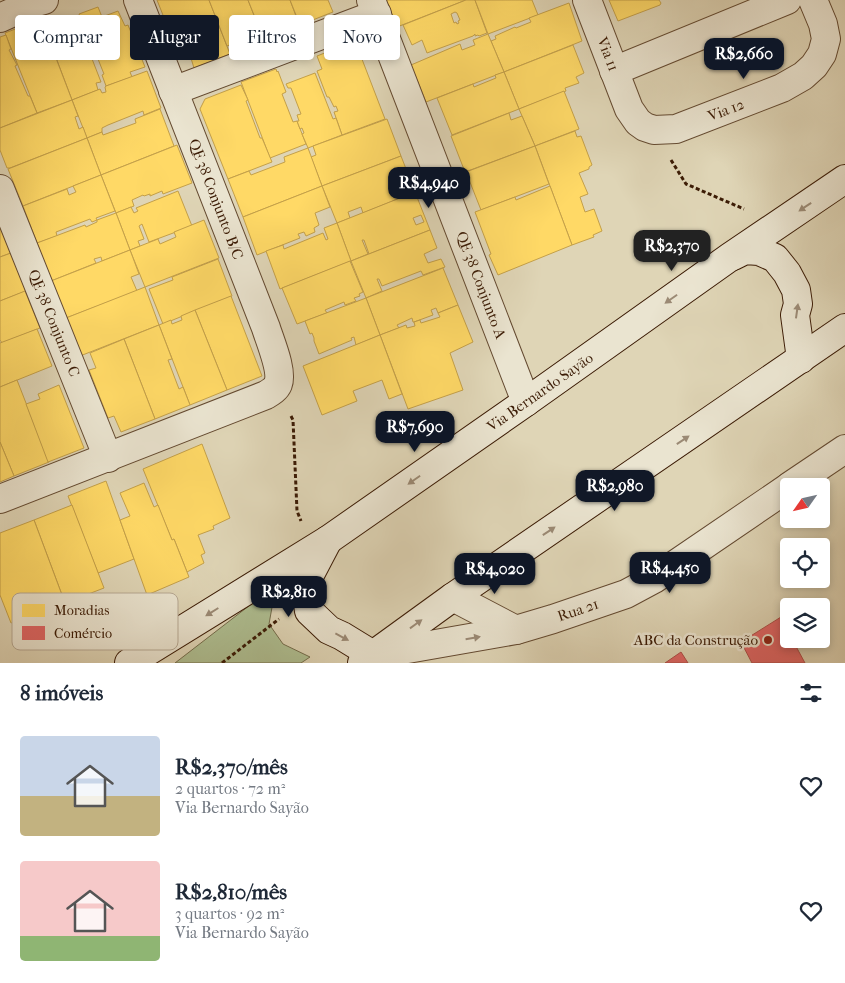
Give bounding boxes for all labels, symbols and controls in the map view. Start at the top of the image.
chip: Comprar [15,15,120,60]
chip: Alugar [130,15,219,60]
chip: Filtros [229,15,314,60]
chip: Novo [324,15,400,60]
street label: Via 11 [593,33,623,74]
pin: R$2,660 [698,38,790,80]
text: R$2,660 [715,44,773,63]
street label: Via 12 [704,95,747,125]
street label: QE 38 Conjunto B/C [185,136,247,262]
pin: R$4,940 [383,166,475,209]
text: R$4,940 [399,173,459,192]
one-way arrow [798,202,811,212]
street label: QE 38 Conjunto A [452,229,510,342]
pin: R$2,370 [626,230,718,272]
text: R$2,370 [645,236,699,255]
street label: QE 38 Conjunto C [24,267,84,379]
one-way arrow [664,294,678,304]
one-way arrow [793,302,801,318]
street label: Via Bernardo Sayão [483,348,597,436]
pin: R$7,690 [369,410,461,453]
text: R$7,690 [387,417,443,436]
one-way arrow [676,435,690,444]
pin: R$2,980 [569,470,661,512]
one-way arrow [407,475,421,485]
text: R$2,980 [587,476,643,495]
north arrow [780,478,830,528]
map controls [780,478,830,648]
one-way arrow [542,526,556,536]
button: locate [780,538,830,588]
pin: R$4,020 [449,552,541,595]
pin: R$4,450 [624,552,716,594]
text: R$4,450 [641,558,699,577]
text: R$4,020 [465,559,525,578]
pin: R$2,810 [243,576,335,618]
text: R$2,810 [262,582,316,601]
legend [12,593,178,650]
street label: Rua 21 [555,595,601,625]
button: layers [780,598,830,648]
text: Moradias [54,602,109,619]
one-way arrow [205,607,218,616]
one-way arrow [409,619,423,629]
text: Comércio [54,625,112,642]
place label: ABC da Construção [633,631,758,649]
one-way arrow [334,633,349,641]
one-way arrow [465,633,481,641]
marker: ABC da Construção [762,634,774,646]
icon: filters [797,679,825,707]
text: 8 imóveis [20,681,103,705]
text: R$2,370/mês [175,755,288,779]
icon: home [60,756,120,816]
icon: heart [797,772,825,800]
text: 2 quartos · 72 m² [175,779,285,798]
text: Via Bernardo Sayão [175,798,309,817]
text: R$2,810/mês [175,880,287,904]
icon: home [60,881,120,941]
icon: heart [797,897,825,925]
text: 3 quartos · 92 m² [175,904,284,923]
text: Via Bernardo Sayão [175,923,309,942]

